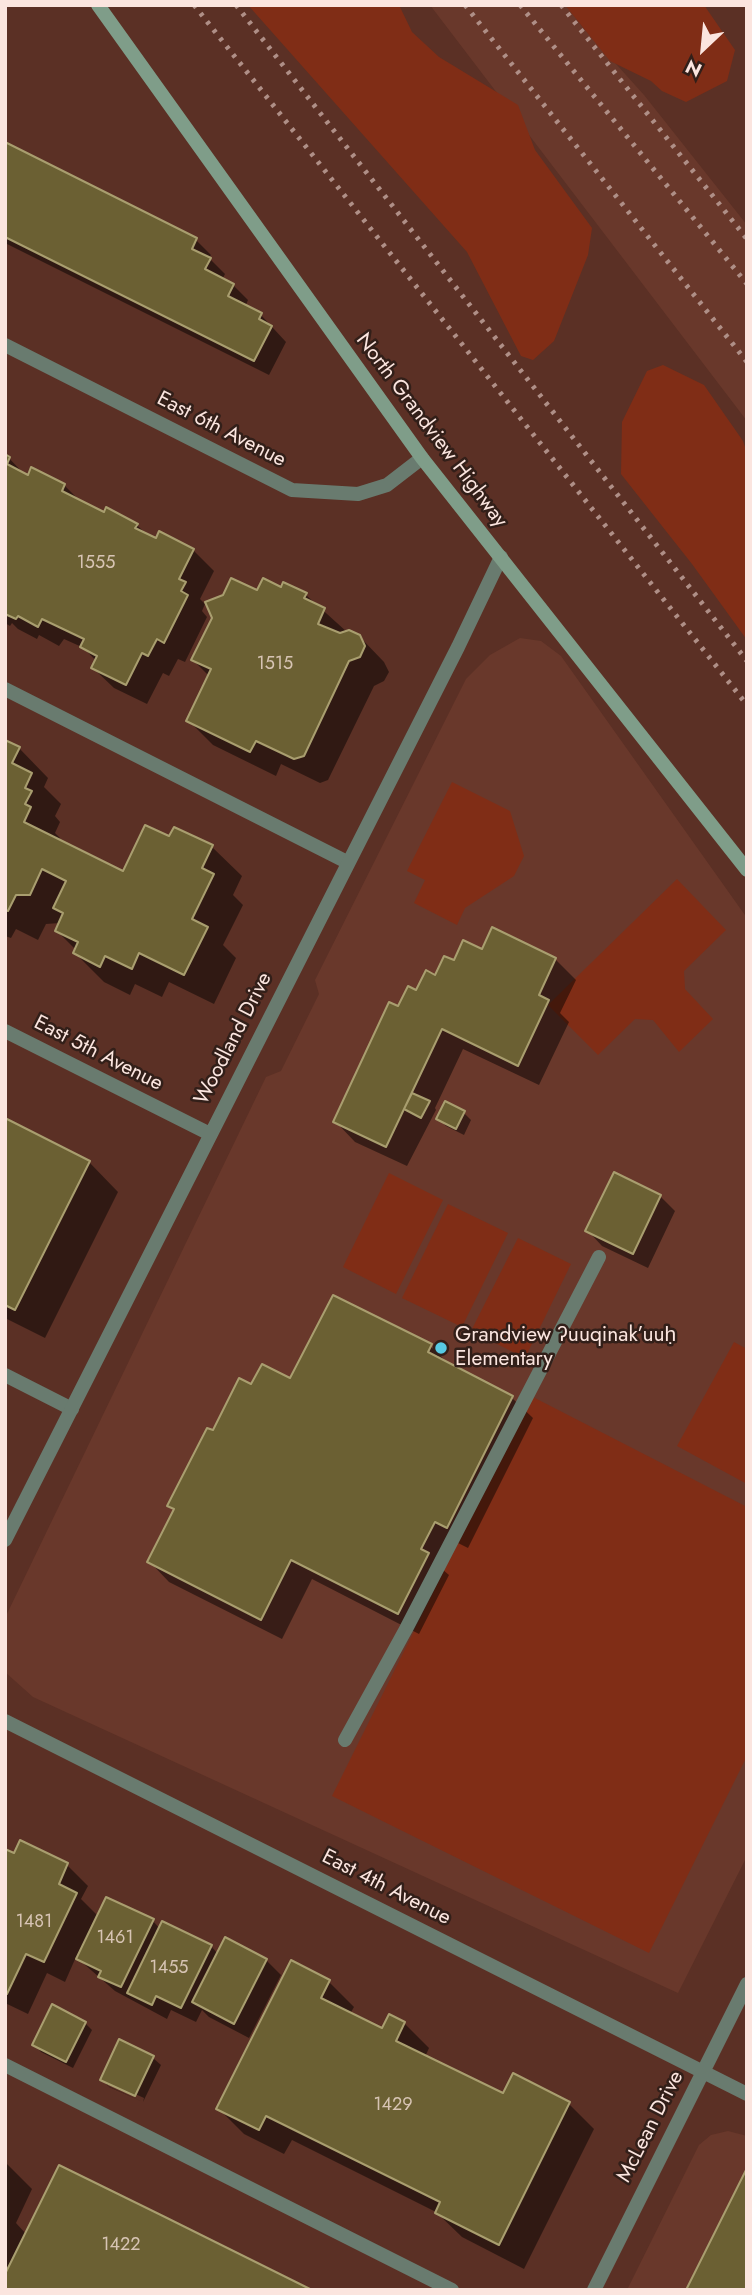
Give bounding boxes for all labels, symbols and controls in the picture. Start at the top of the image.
north arrow [668,14,738,84]
text: N [681,53,706,84]
street label: North Grandview Highway [350,329,512,533]
street label: East 6th Avenue [152,387,290,473]
house number: 1555 [77,553,115,575]
house number: 1515 [257,654,293,676]
street label: Woodland Drive [190,969,278,1109]
street label: East 5th Avenue [29,1011,167,1097]
place label: Grandview ʔuuqinak’uuḥ Elementary [455,1323,676,1373]
marker: Grandview ʔuuqinak’uuḥ Elementary [433,1340,449,1356]
street label: East 4th Avenue [317,1845,455,1931]
house number: 1481 [16,1912,52,1934]
house number: 1461 [96,1928,134,1950]
house number: 1455 [150,1958,188,1980]
street label: McLean Drive [612,2067,690,2187]
house number: 1429 [373,2095,413,2117]
house number: 1422 [101,2235,141,2257]

